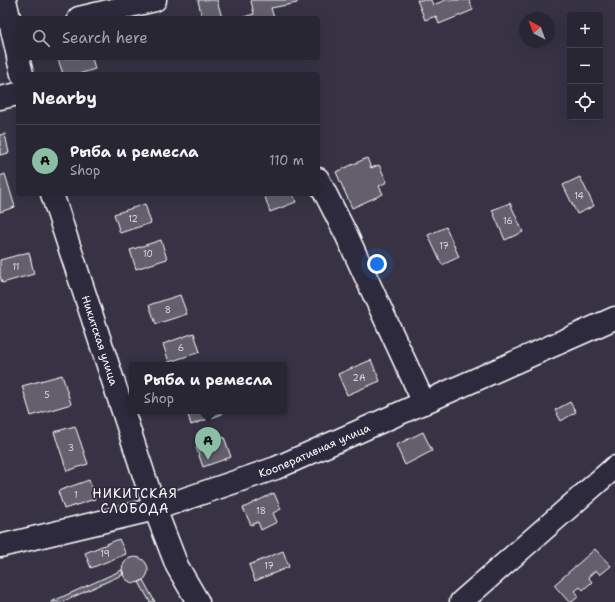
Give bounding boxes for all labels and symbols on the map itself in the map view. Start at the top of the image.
north arrow [519,12,555,48]
house number: 14 [574,190,584,202]
house number: 12 [128,213,138,225]
house number: 16 [503,215,513,227]
house number: 17 [439,240,449,252]
house number: 10 [143,248,153,260]
your location [367,254,387,274]
house number: 11 [12,261,20,273]
street label: Никитская улица [78,294,121,388]
house number: 8 [165,304,171,316]
house number: 6 [178,342,184,354]
house number: 2А [353,372,366,384]
house number: 5 [44,389,50,401]
street label: Кооперативная улица [257,420,372,481]
pin: A [195,427,221,460]
house number: 3 [68,442,74,454]
district label: НИКИТСКАЯ СЛОБОДА [92,485,178,517]
house number: 1 [74,489,78,501]
house number: 18 [256,505,266,517]
house number: 19 [100,548,110,560]
house number: 17 [264,560,274,572]

